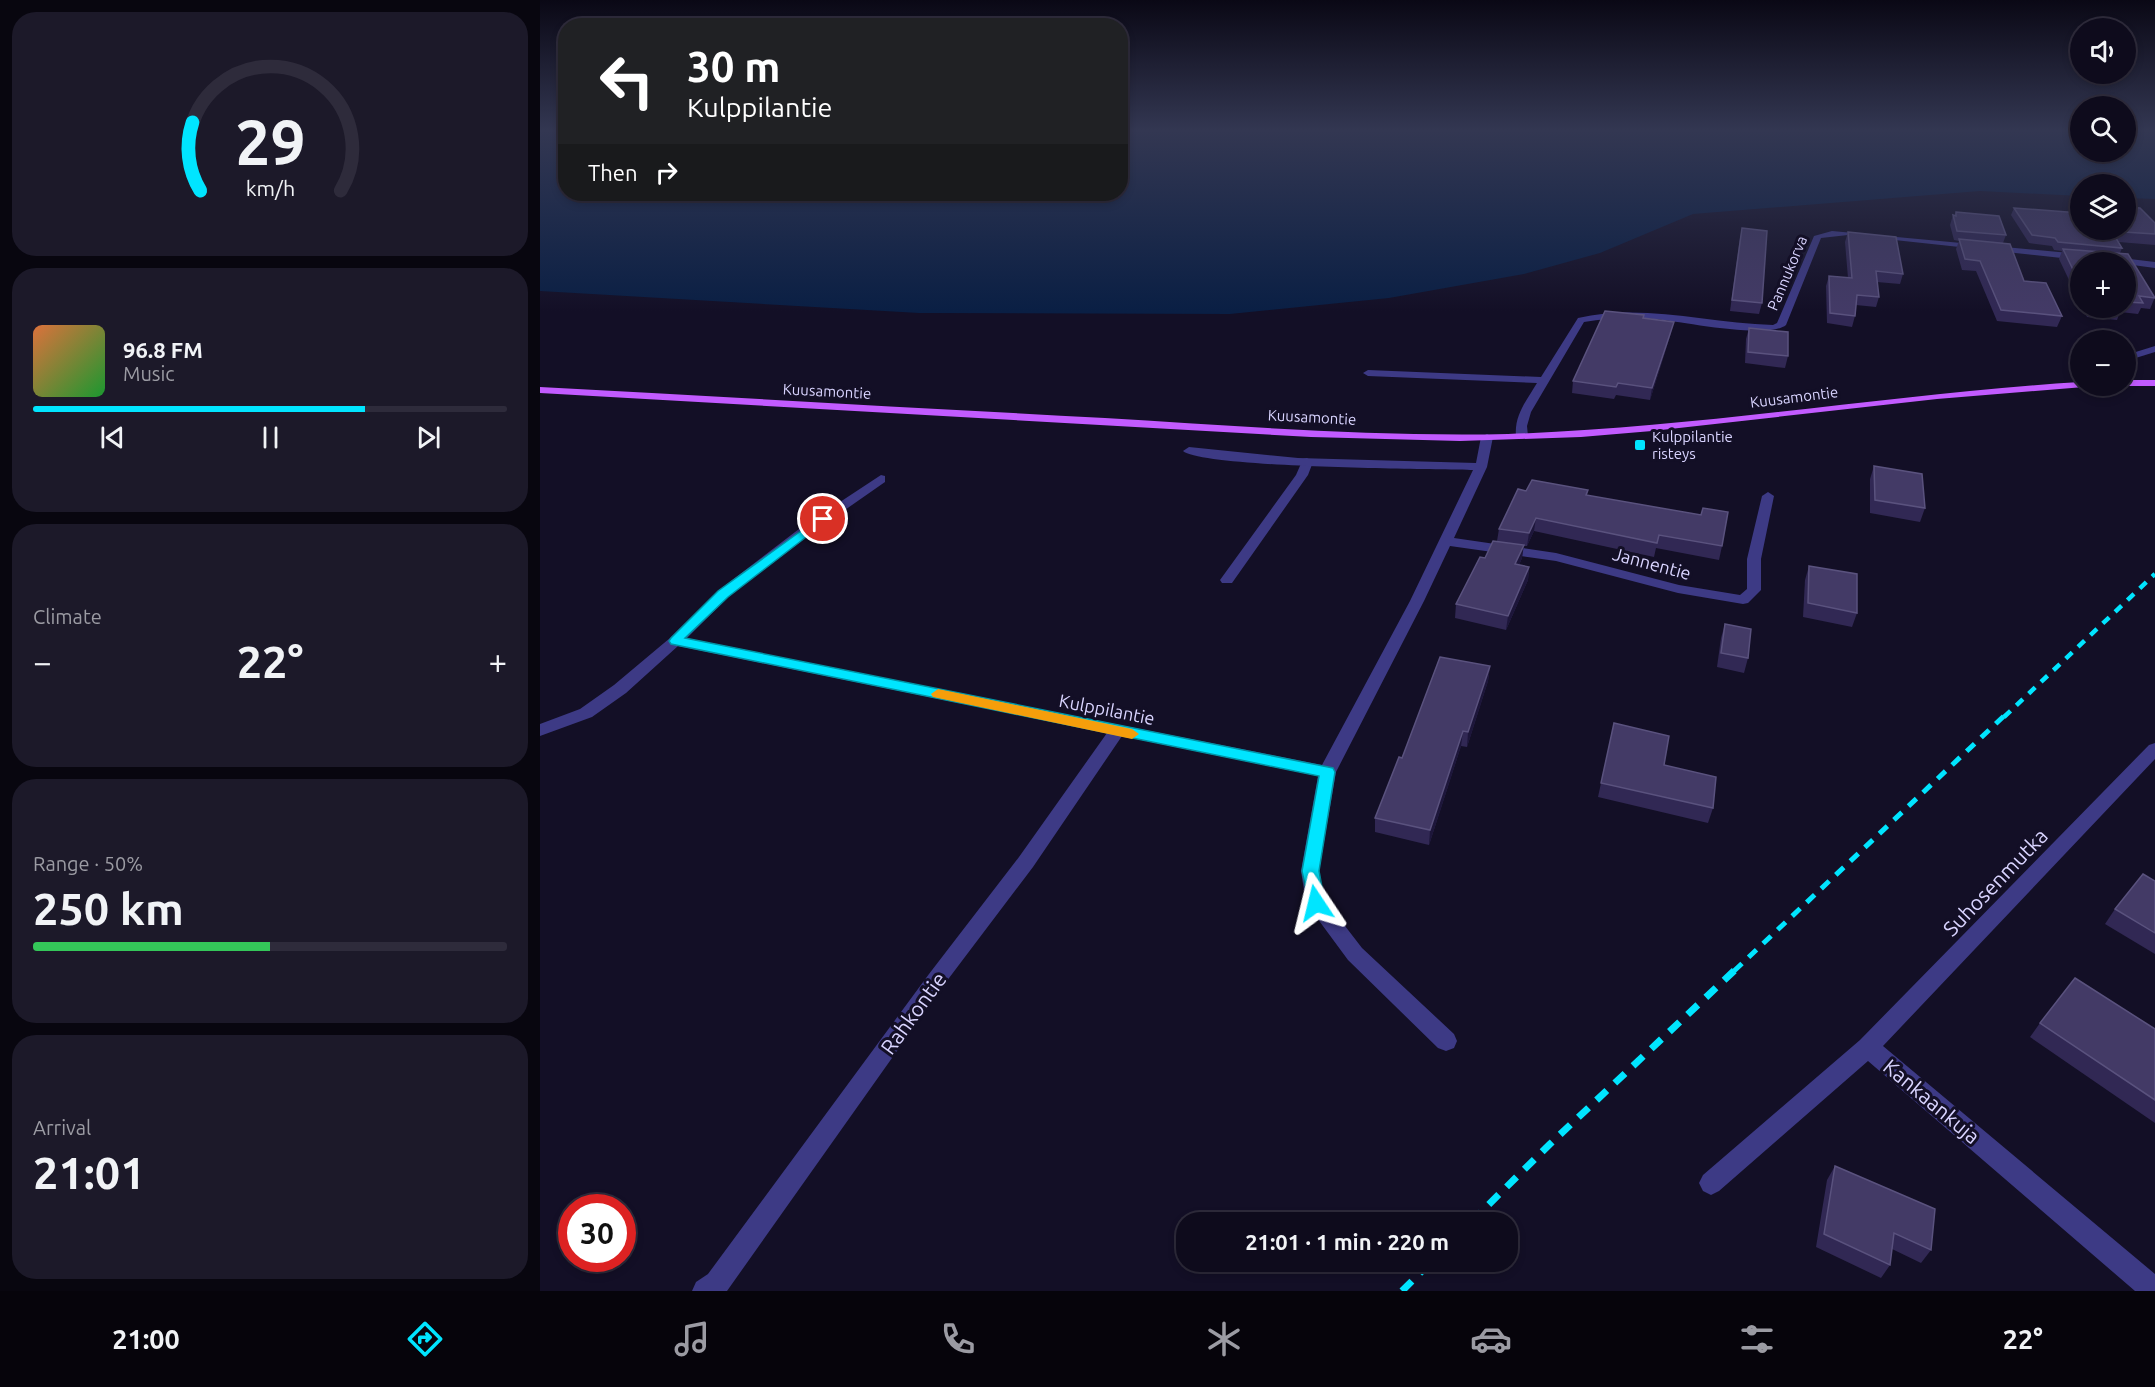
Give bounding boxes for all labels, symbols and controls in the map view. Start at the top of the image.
map controls [2070,18,2136,396]
button: sound [2070,18,2136,84]
icon: left [588,42,666,120]
text: 30 m [687,43,781,90]
text: Kulppilantie [687,92,832,122]
button: search [2070,96,2136,162]
text: 29 [235,107,305,177]
icon: right [650,156,683,189]
text: Then [588,160,638,185]
button: layers [2070,174,2136,240]
text: km/h [245,176,295,200]
street label: Pannukorva [1764,233,1810,313]
button: + [2070,252,2136,318]
button: − [2070,330,2136,396]
text: 96.8 FM [123,337,203,362]
text: Music [123,362,175,385]
street label: Kuusamontie [782,380,872,402]
street label: Kuusamontie [1749,383,1839,411]
street label: Kuusamontie [1267,406,1357,428]
icon: previous [96,421,129,454]
icon: pause [254,421,287,454]
icon: next [412,421,445,454]
place label: Kulppilantie risteys [1652,428,1733,462]
marker: Kulppilantie risteys [1633,438,1647,452]
pin [797,493,848,544]
icon: arrive [806,502,839,535]
street label: Jannentie [1611,543,1693,583]
text: Climate [33,605,102,628]
text: 22° [237,636,303,687]
text: − [33,643,52,680]
text: + [488,643,507,680]
street label: Kulppilantie [1057,690,1157,728]
street label: Suhosenmutka [1938,823,2052,941]
text: Range · 50% [33,852,143,875]
position arrow [1284,871,1348,935]
text: 250 km [33,883,184,934]
street label: Rahkontie [875,967,951,1059]
street label: Kankaankuja [1879,1054,1985,1148]
text: Arrival [33,1116,91,1139]
text: 21:01 [33,1147,146,1198]
speed limit sign: 30 [558,1194,636,1272]
text: 21:01 · 1 min · 220 m [1245,1229,1449,1254]
icon: directions [404,1318,446,1360]
icon: music [671,1318,713,1360]
icon: phone [937,1318,979,1360]
icon: climate [1203,1318,1245,1360]
icon: car [1470,1318,1512,1360]
icon: filters [1736,1318,1778,1360]
text: 21:00 [112,1324,180,1354]
text: 22° [2003,1324,2043,1354]

